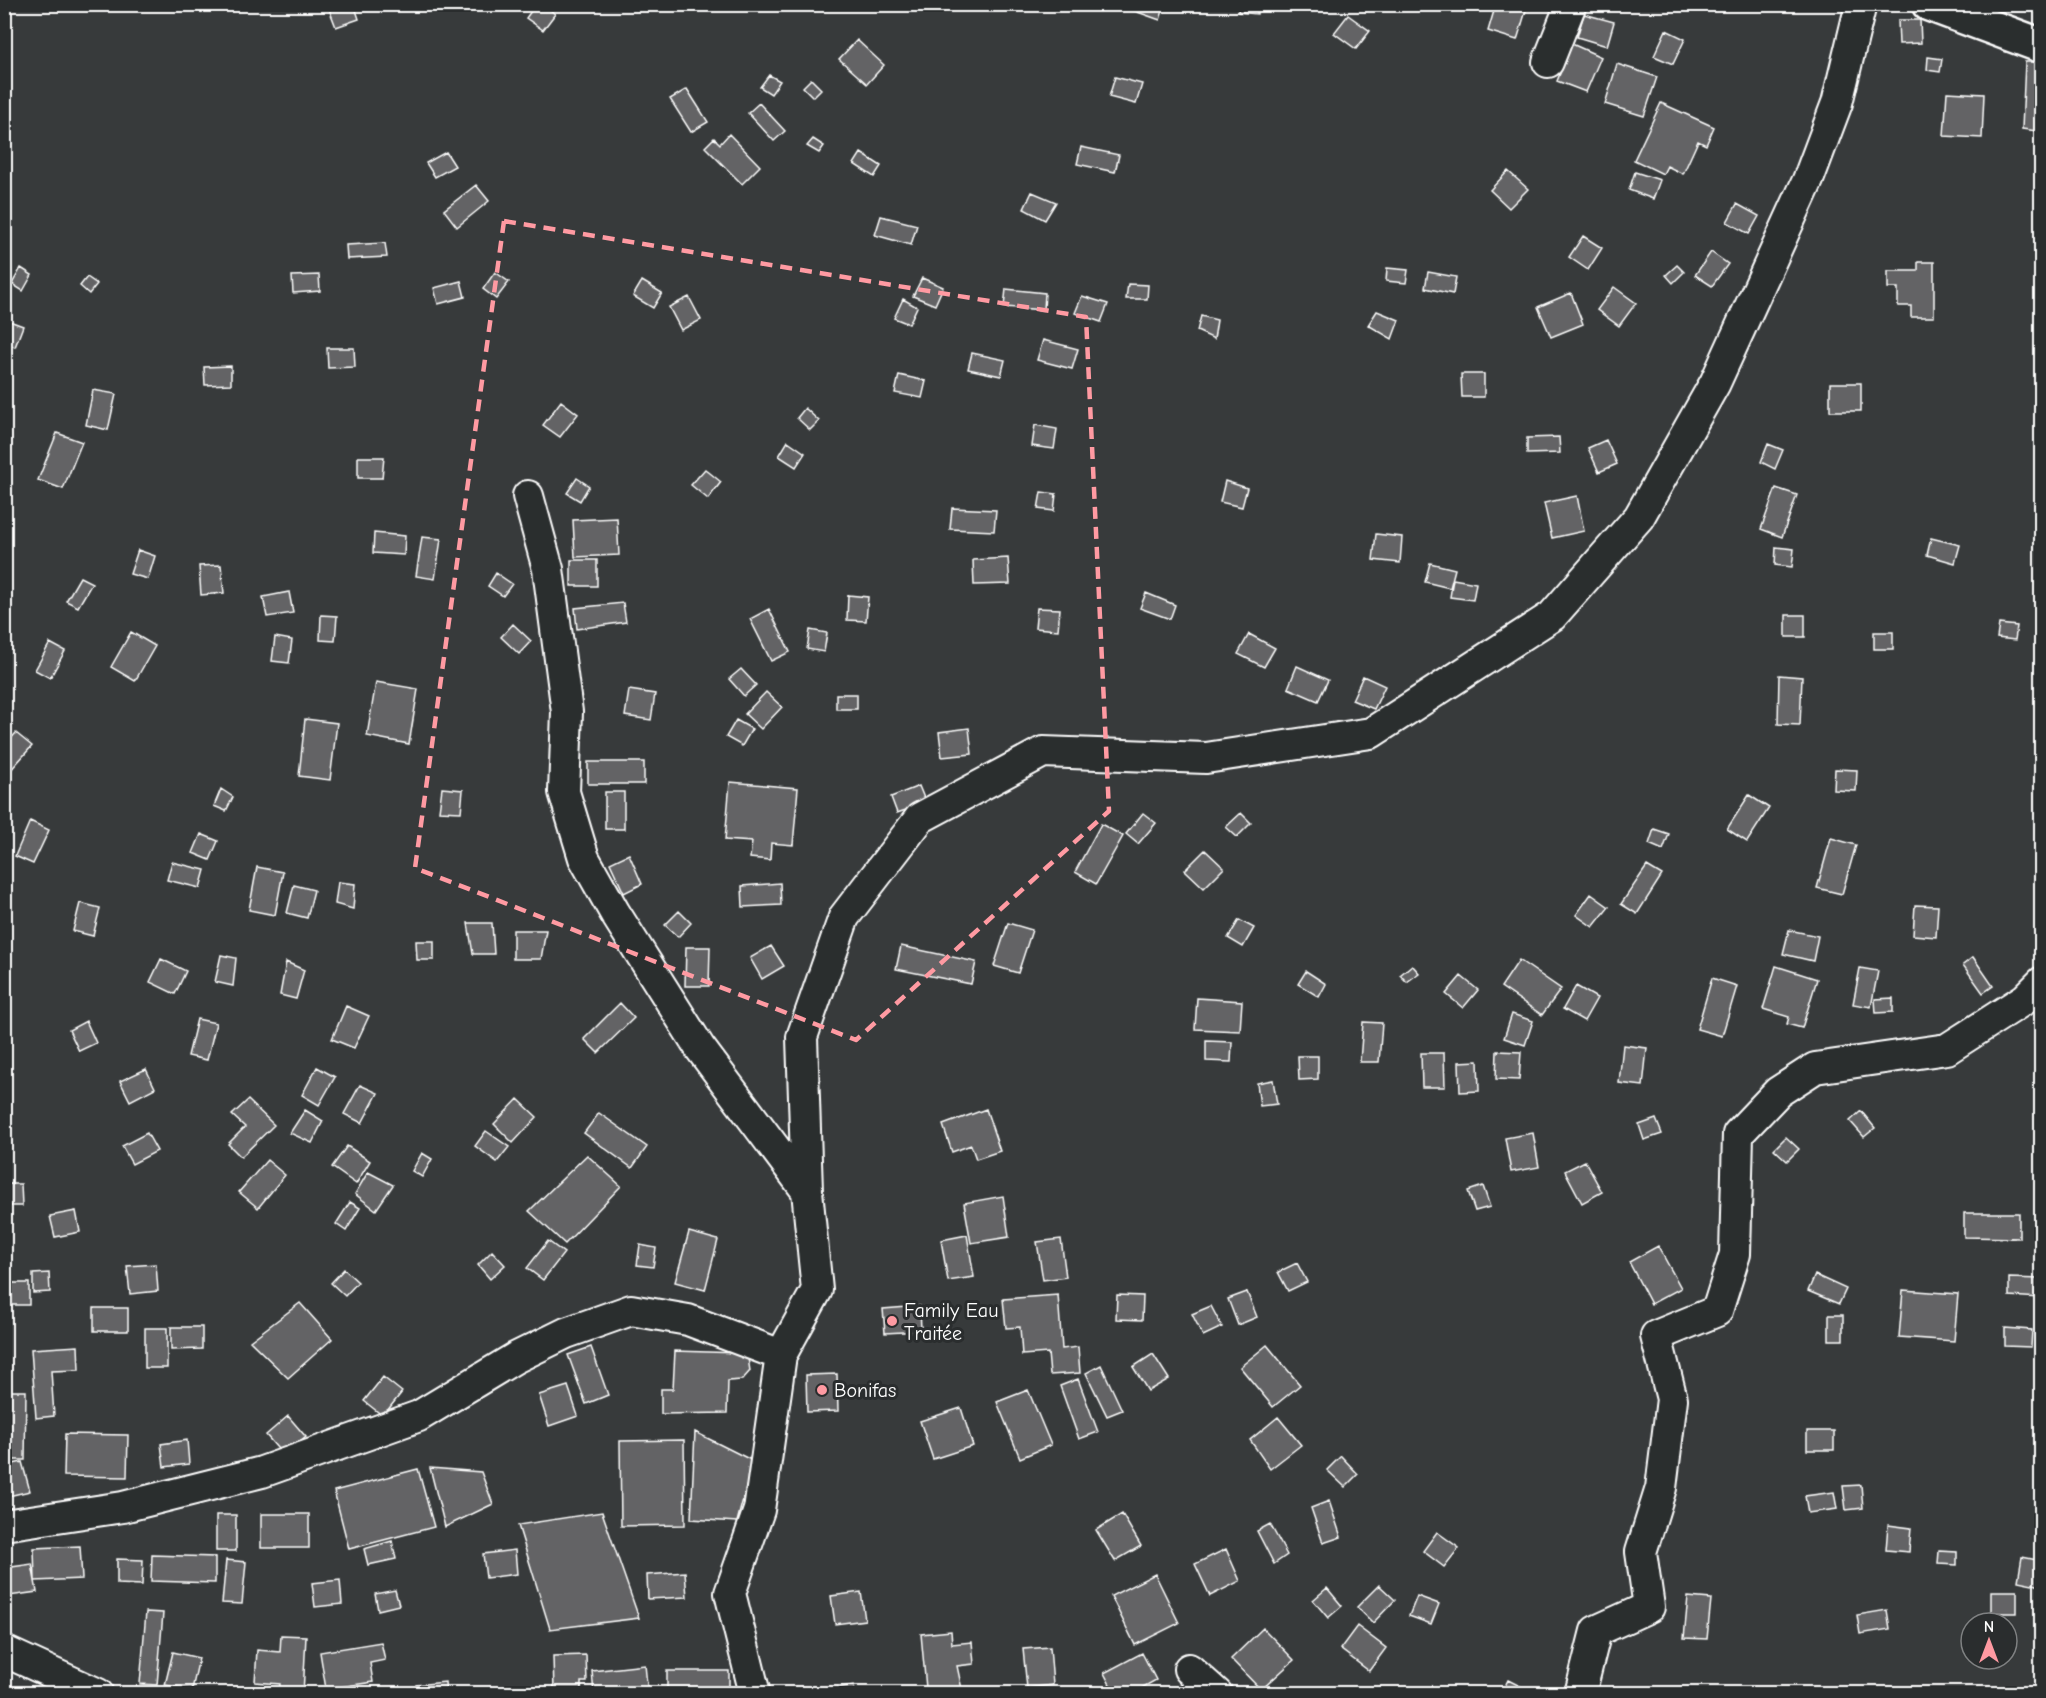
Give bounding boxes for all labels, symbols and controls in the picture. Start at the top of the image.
place label: Family Eau Traitée [904,1299,998,1345]
marker: Family Eau Traitée [885,1314,899,1328]
place label: Bonifas [834,1379,896,1402]
marker: Bonifas [815,1383,829,1397]
north arrow [1959,1611,2019,1671]
text: N [1984,1618,1994,1636]

